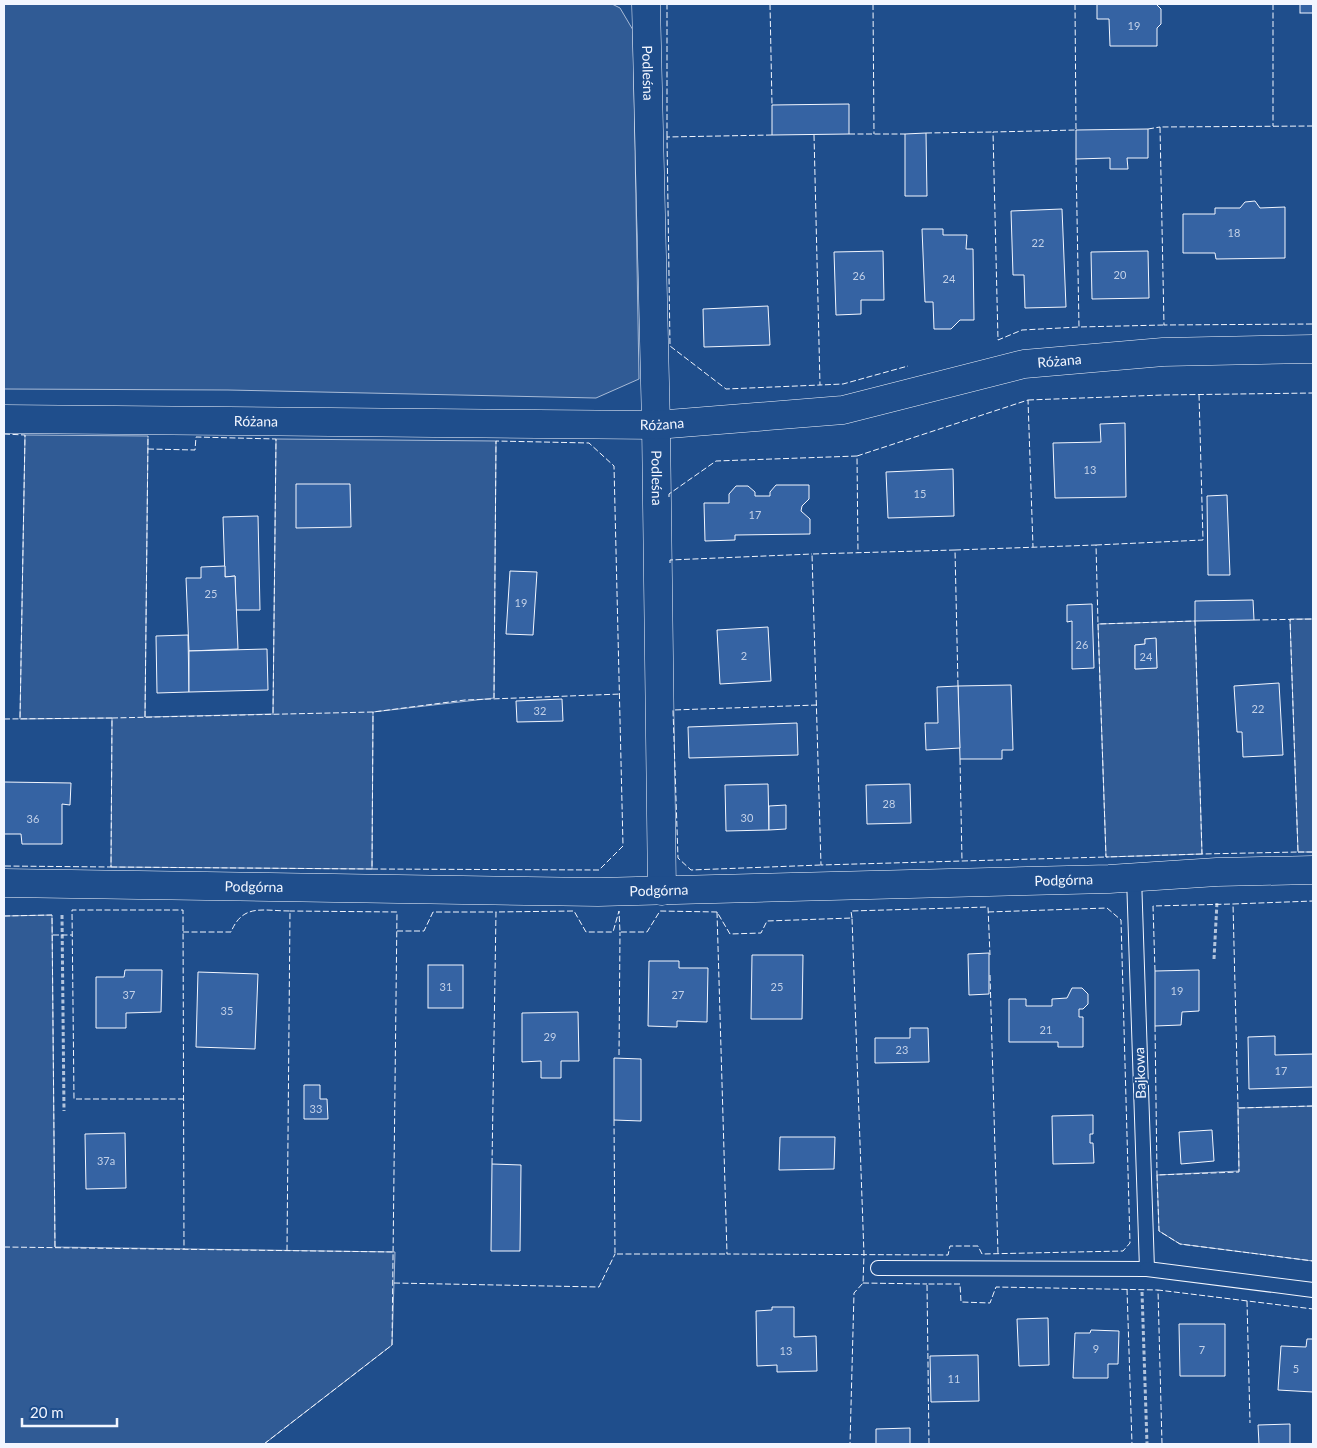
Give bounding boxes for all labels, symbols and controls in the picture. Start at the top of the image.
house number: 19 [1128,19,1140,32]
street label: Podleśna [639,45,657,101]
house number: 18 [1228,226,1240,239]
house number: 22 [1032,236,1044,249]
house number: 20 [1114,268,1127,281]
house number: 26 [853,269,865,282]
house number: 24 [943,272,956,285]
street label: Różana [1037,350,1082,371]
street label: Różana [234,412,278,430]
street label: Różana [640,414,685,433]
street label: Podleśna [648,450,666,506]
house number: 13 [1084,463,1096,476]
house number: 15 [914,487,926,500]
house number: 17 [749,508,761,521]
house number: 25 [205,587,217,600]
house number: 19 [515,596,527,609]
house number: 26 [1076,638,1088,651]
house number: 2 [741,649,747,662]
house number: 24 [1140,650,1153,663]
house number: 22 [1252,702,1264,715]
house number: 32 [534,704,546,717]
house number: 28 [883,797,895,810]
house number: 30 [741,811,754,824]
house number: 36 [27,812,39,825]
street label: Podgórna [1034,870,1093,889]
street label: Podgórna [224,877,284,895]
street label: Podgórna [629,881,689,899]
house number: 31 [440,980,452,993]
house number: 25 [771,980,783,993]
house number: 19 [1171,984,1183,997]
house number: 37 [123,988,135,1001]
house number: 27 [672,988,684,1001]
house number: 35 [221,1004,233,1017]
house number: 21 [1040,1023,1052,1036]
house number: 29 [544,1030,556,1043]
house number: 23 [896,1043,908,1056]
street label: Bajkowa [1130,1047,1149,1099]
house number: 17 [1275,1064,1287,1077]
house number: 33 [310,1102,322,1115]
house number: 37a [97,1154,115,1167]
house number: 9 [1093,1342,1099,1355]
house number: 7 [1199,1343,1205,1356]
house number: 13 [780,1344,792,1357]
house number: 5 [1293,1362,1299,1375]
house number: 11 [948,1372,960,1385]
scale bar [22,1396,118,1428]
text: 20 m [30,1403,64,1421]

